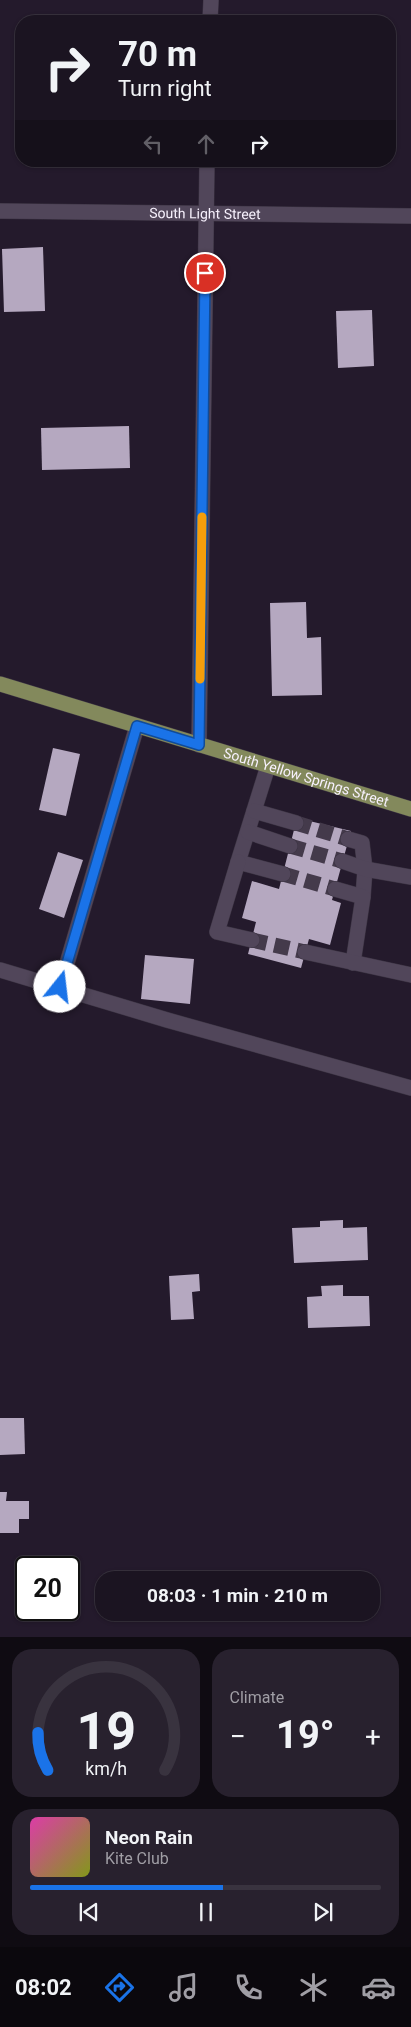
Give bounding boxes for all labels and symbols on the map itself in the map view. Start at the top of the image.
street label: South Light Street [149,205,261,222]
pin [184,252,226,294]
street label: South Yellow Springs Street [222,744,391,810]
position arrow [33,960,85,1012]
speed limit sign: 20 [15,1556,80,1621]

